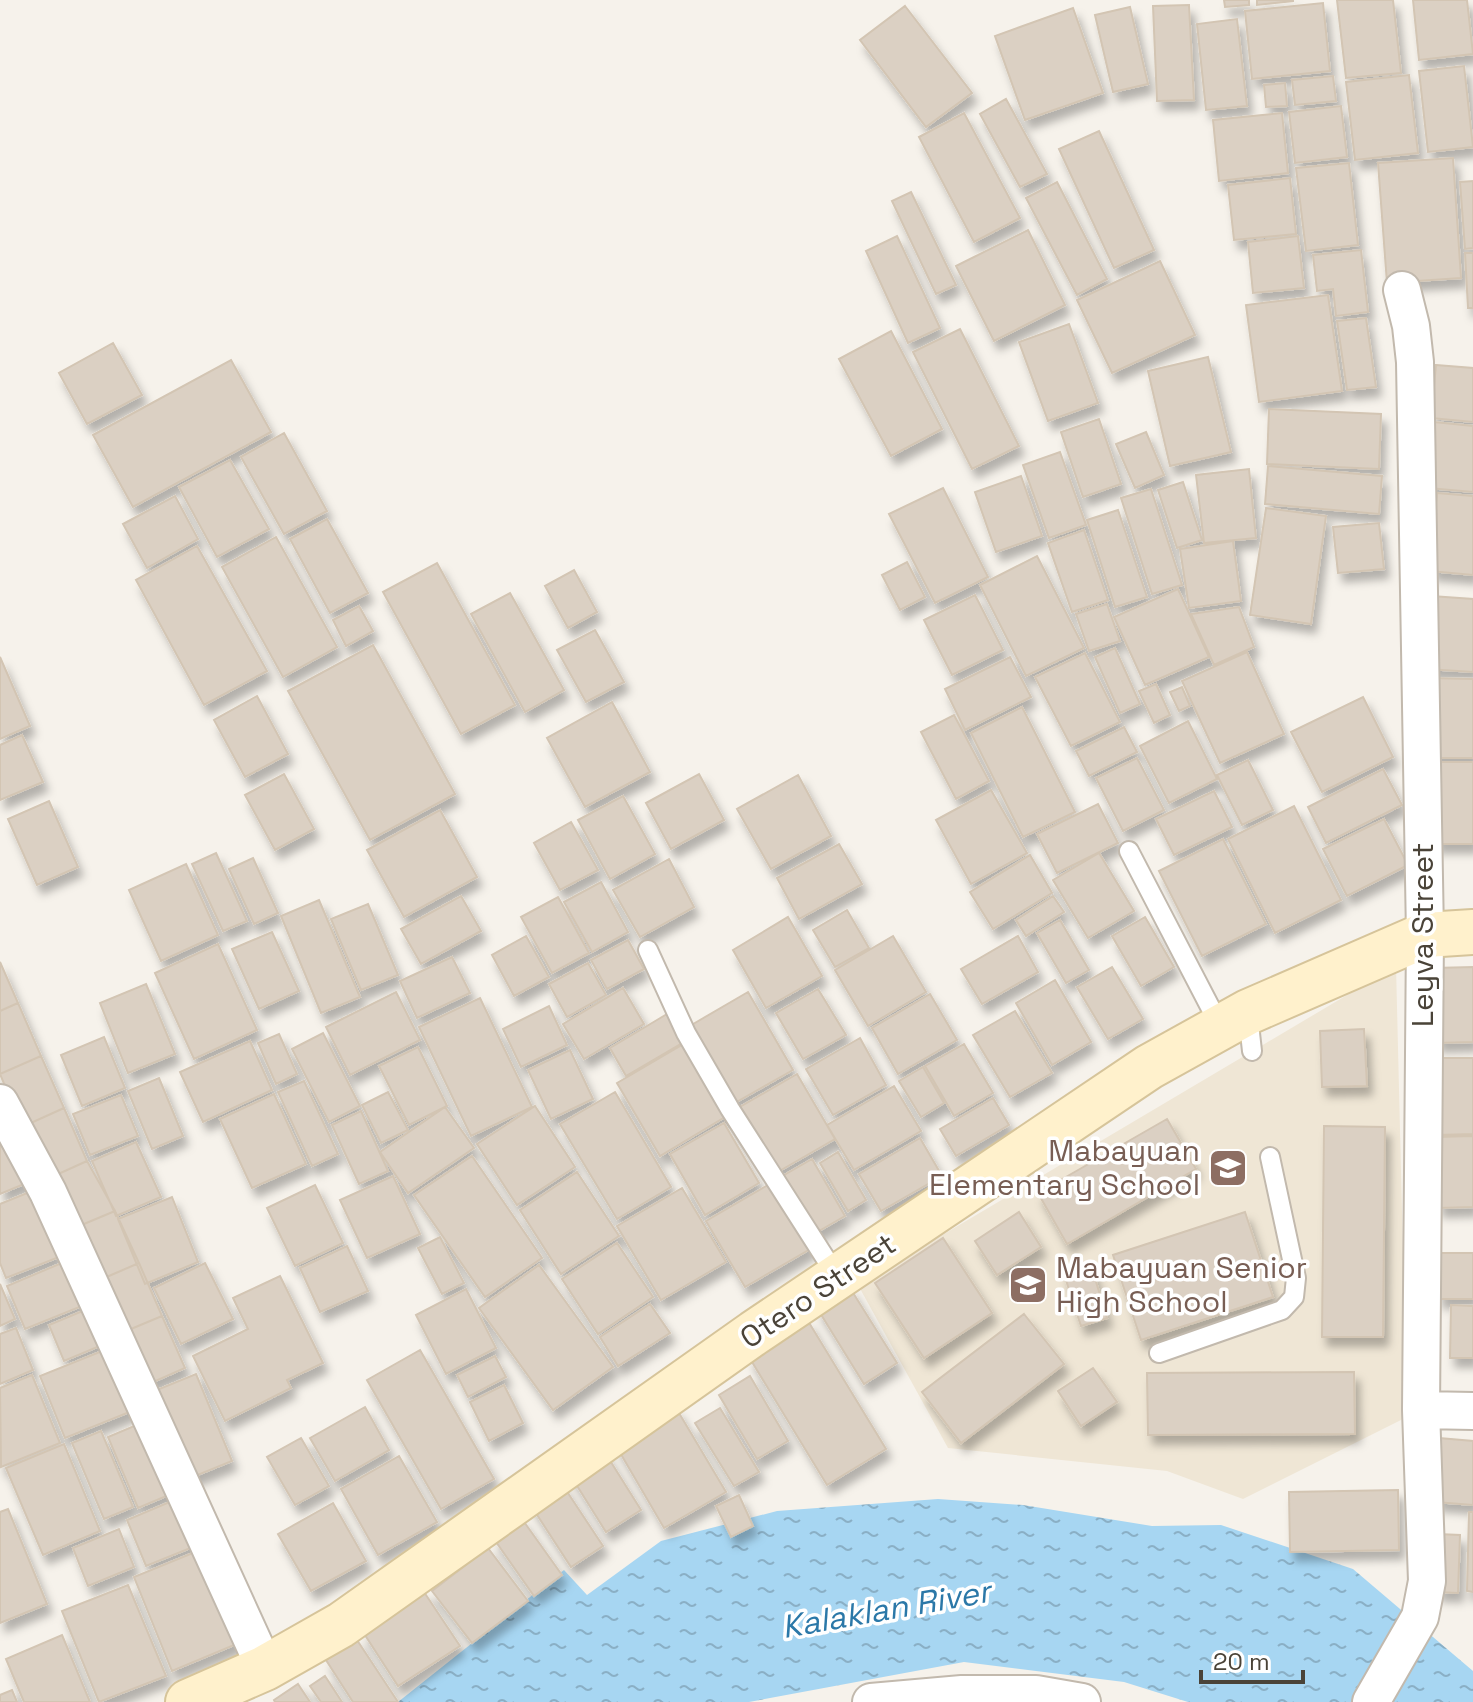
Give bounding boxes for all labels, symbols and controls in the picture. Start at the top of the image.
street label: Leyva Street [1403,843,1442,1027]
place label: Mabayuan Elementary School [929,1131,1200,1204]
school or university icon: Mabayuan Elementary School [1207,1147,1249,1189]
street label: Otero Street [732,1224,903,1357]
place label: Mabayuan Senior High School [1056,1248,1307,1321]
school or university icon: Mabayuan Senior High School [1007,1264,1049,1306]
water label: Kalaklan River [779,1570,996,1647]
scale bar [1201,1634,1303,1684]
text: 20 m [1213,1646,1270,1677]

